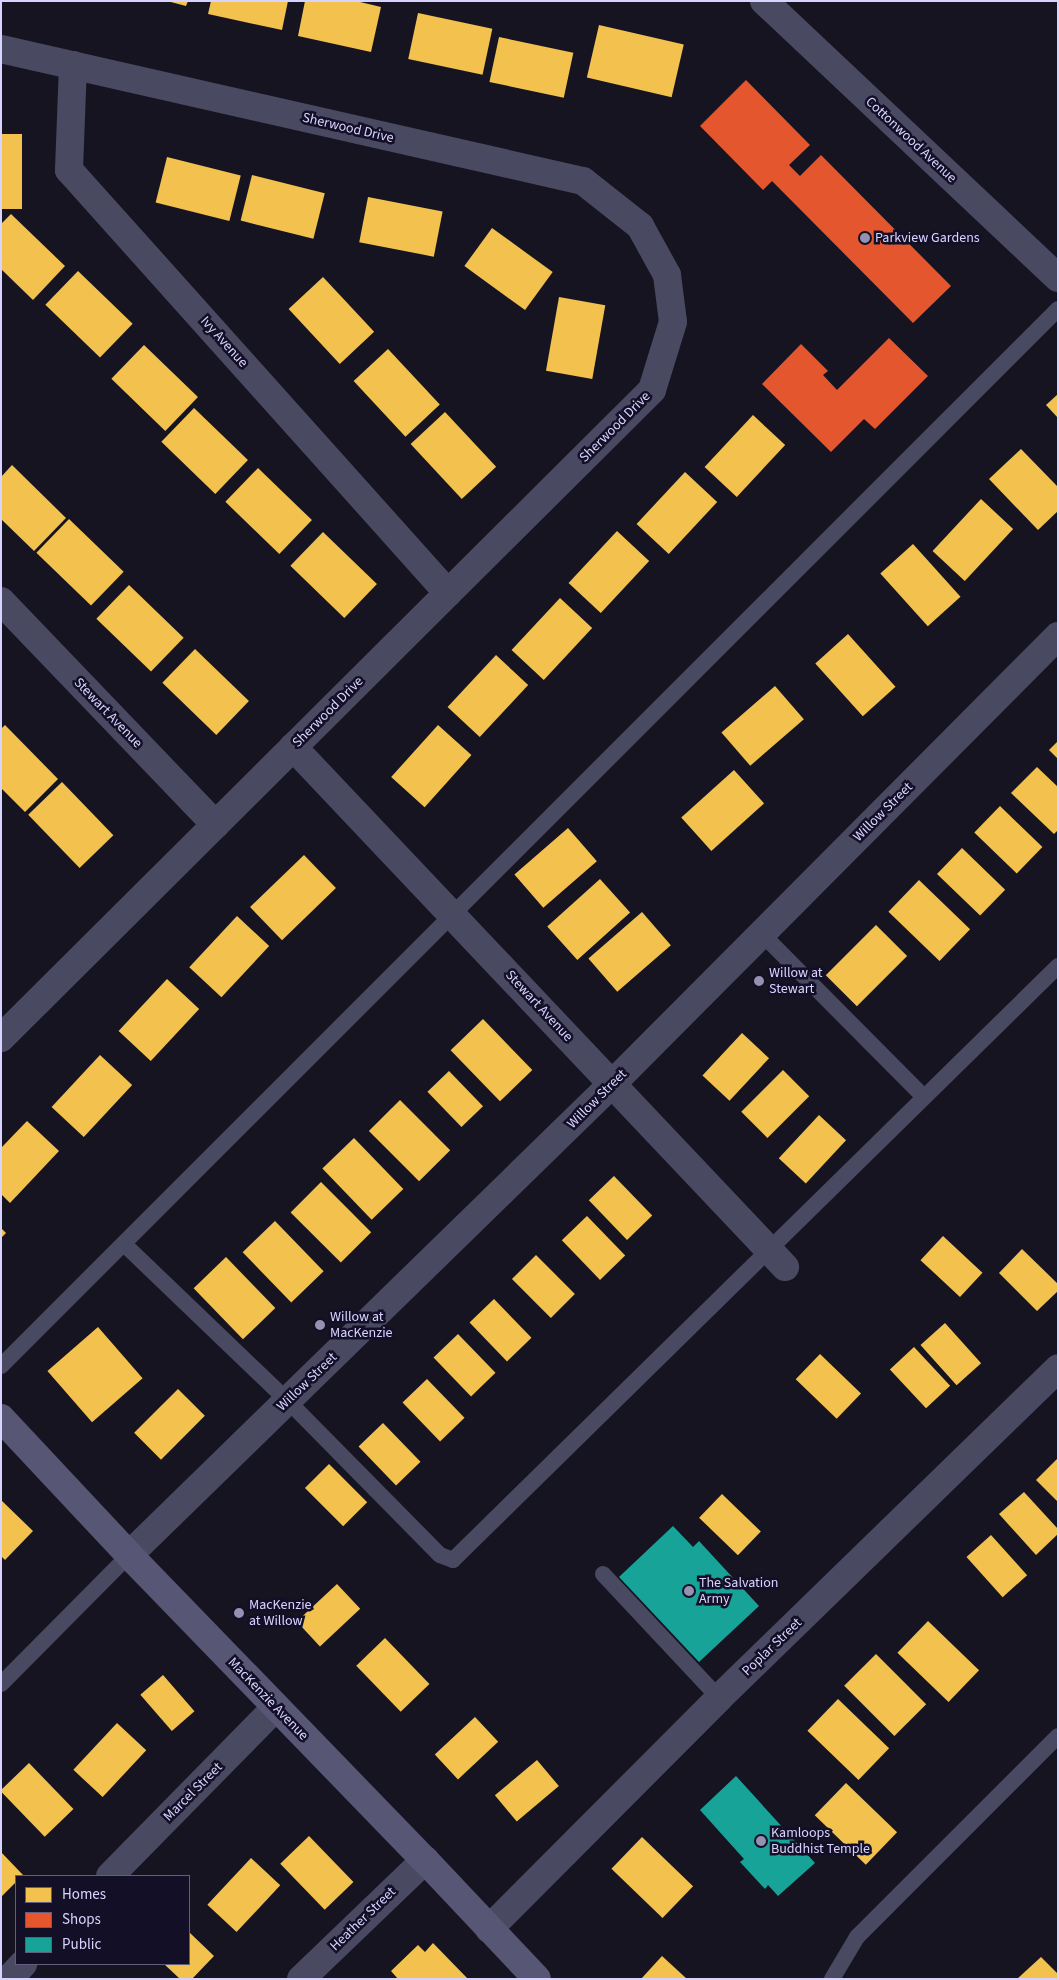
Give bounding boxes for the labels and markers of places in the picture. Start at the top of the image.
place label: Parkview Gardens [875,230,980,246]
marker: Parkview Gardens [859,232,871,244]
place label: Willow at Stewart [769,965,823,998]
marker: Willow at Stewart [753,975,765,987]
place label: Willow at MacKenzie [330,1309,393,1341]
marker: Willow at MacKenzie [314,1319,326,1331]
place label: The Salvation Army [699,1575,779,1608]
marker: The Salvation Army [683,1585,695,1597]
place label: MacKenzie at Willow [249,1597,312,1630]
marker: MacKenzie at Willow [233,1607,245,1619]
place label: Kamloops Buddhist Temple [771,1825,870,1858]
marker: Kamloops Buddhist Temple [755,1835,767,1847]

